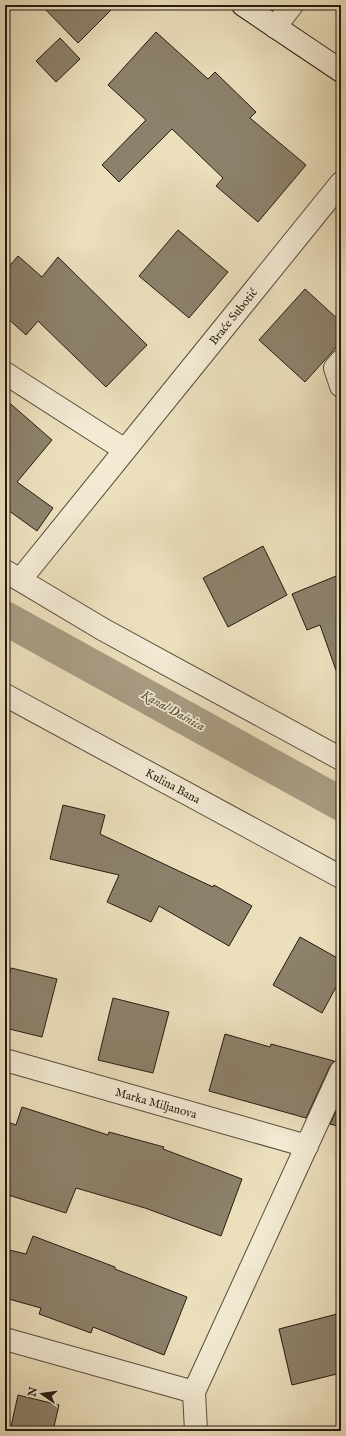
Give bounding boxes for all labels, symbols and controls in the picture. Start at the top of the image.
street label: Braće Subotić [206,285,261,348]
water label: Kanal Dašnica [137,686,208,736]
street label: Kulina Bana [143,765,204,807]
street label: Marka Miljanova [113,1084,199,1122]
north arrow [22,1374,62,1414]
text: N [25,1385,41,1399]

